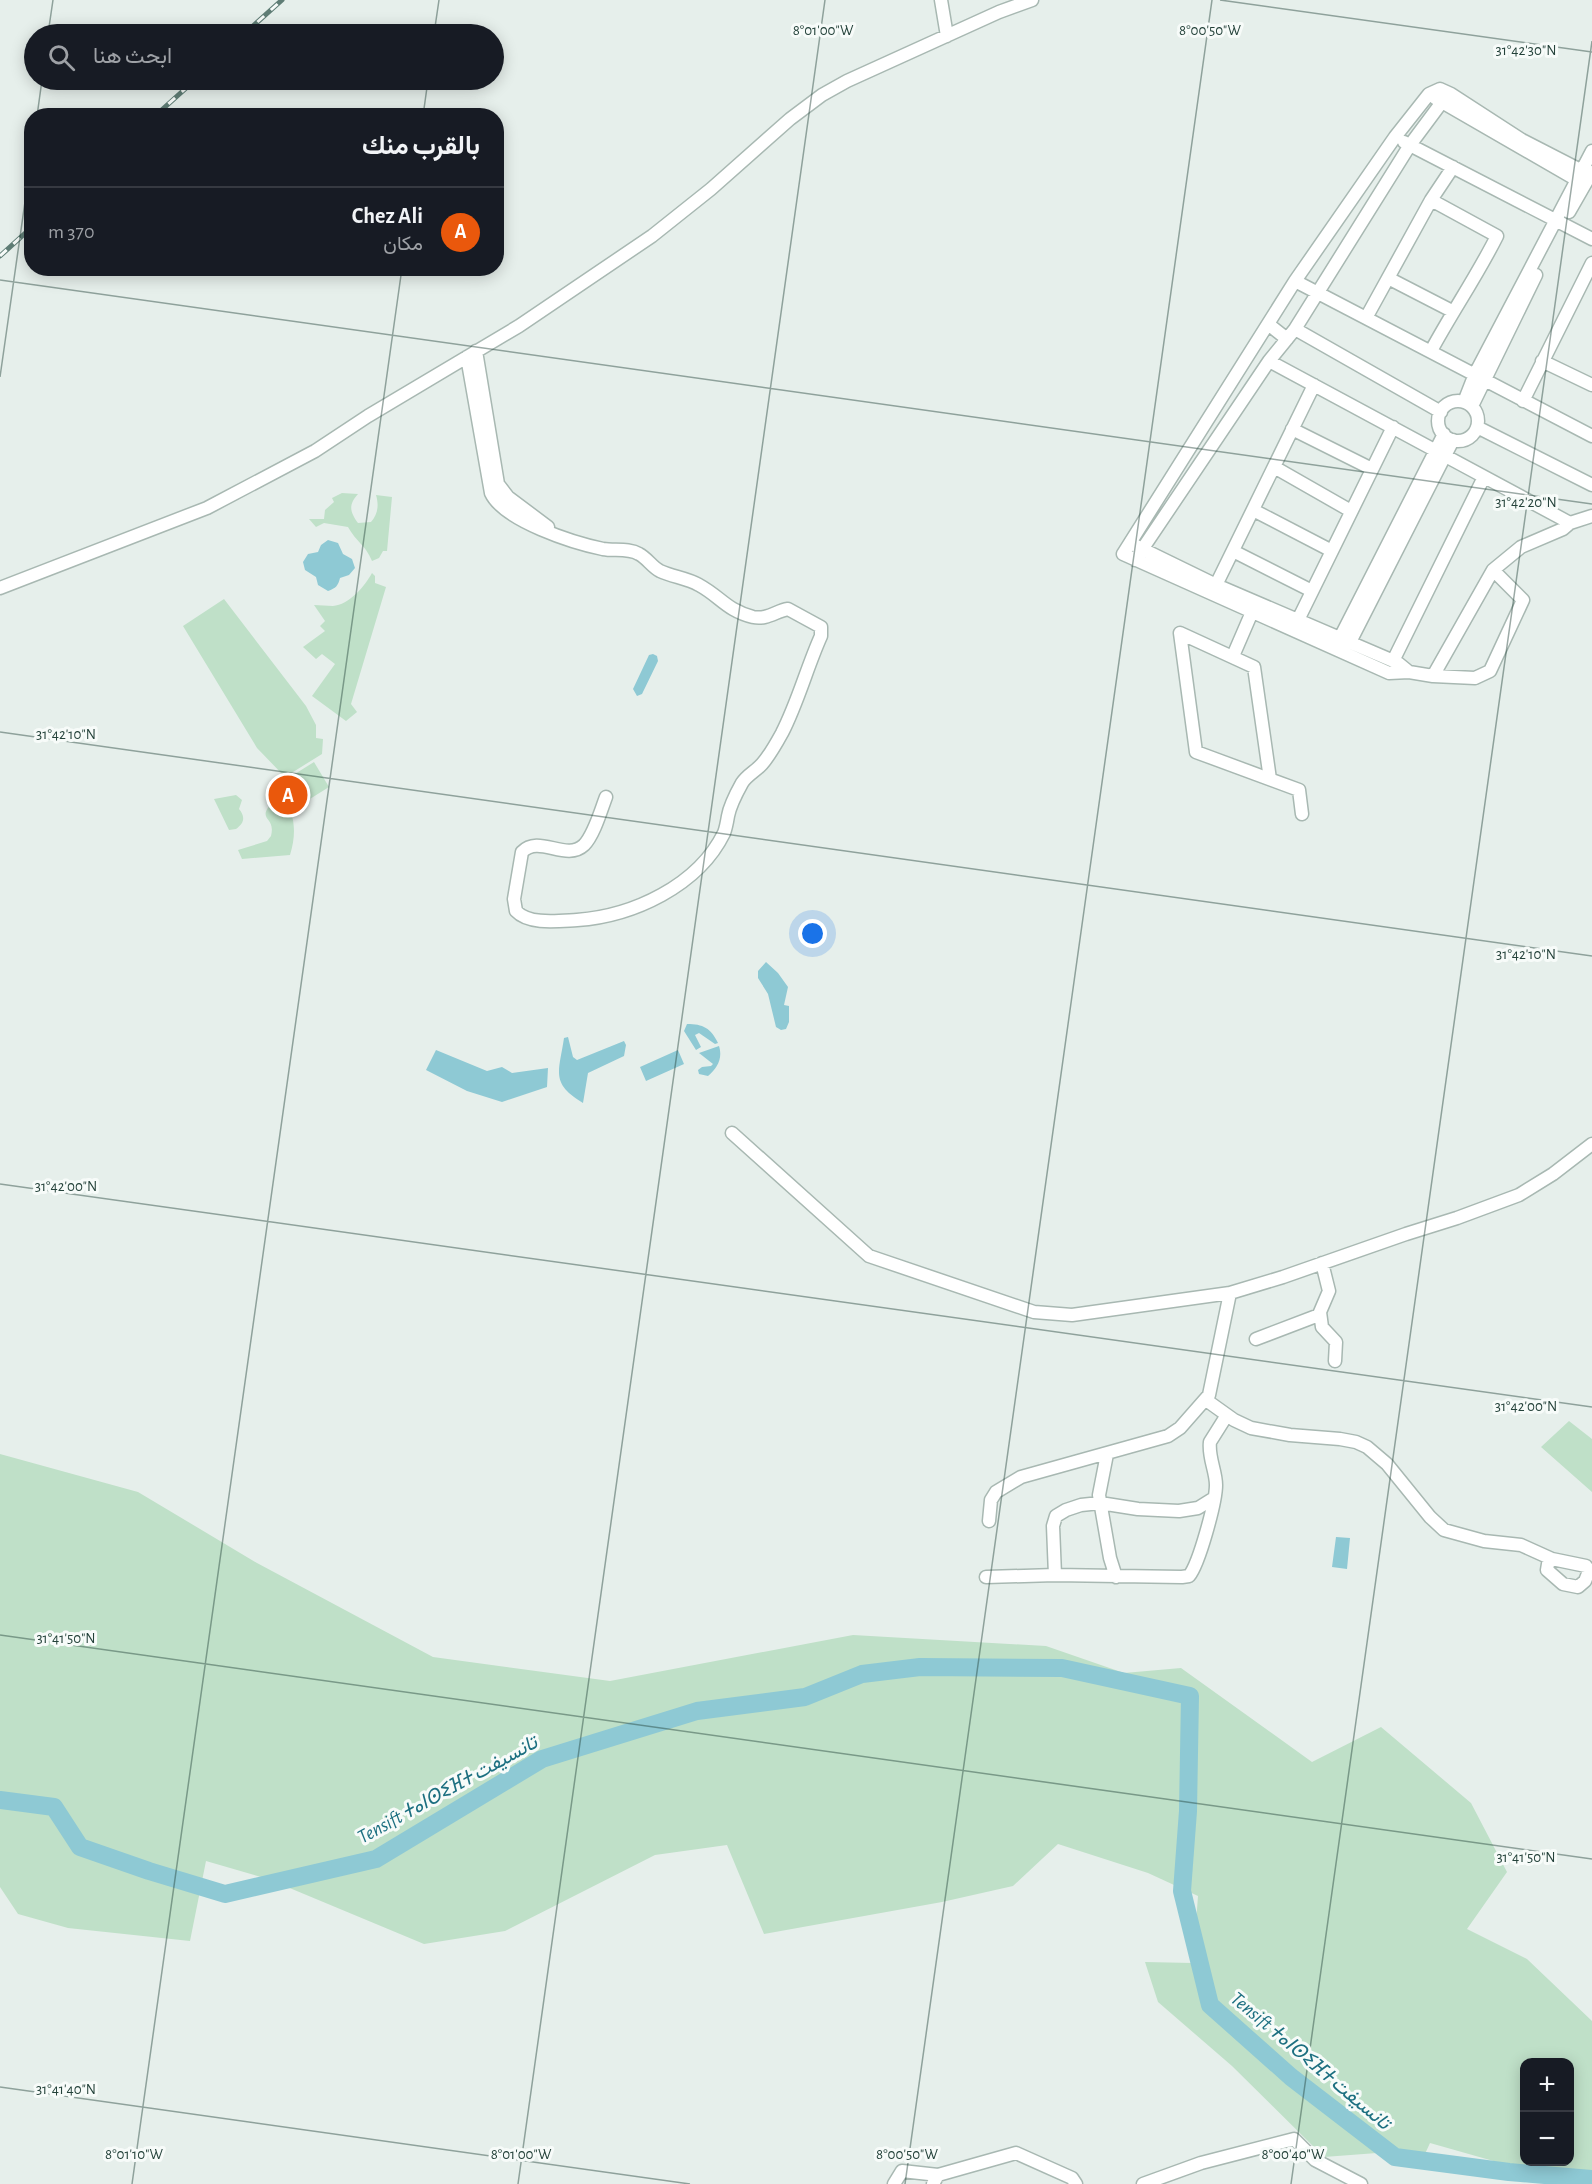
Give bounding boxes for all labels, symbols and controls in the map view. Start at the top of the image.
text: 8°01'00"W [793,23,854,38]
text: 8°00'50"W [1179,23,1242,38]
search box [24,24,504,90]
icon: search [45,41,78,74]
text: 31°42'30"N [1496,43,1556,58]
text: ابحث هنا [93,45,172,67]
text: بالقرب منك [362,133,480,159]
text: Chez Ali [352,205,423,227]
text: 370 m [48,222,94,242]
text: A [455,222,467,242]
text: مكان [383,234,423,254]
text: 31°42'20"N [1495,495,1557,510]
text: 31°42'10"N [36,727,96,742]
pin: A [268,772,308,818]
your location [798,919,827,948]
text: 31°42'10"N [1496,947,1556,962]
text: 31°42'00"N [35,1179,97,1194]
text: 31°42'00"N [1495,1399,1557,1414]
text: 31°41'50"N [36,1631,96,1646]
water label: Tensift ⵜⴰⵏⵙⵉⴼⵜ تانسيفت [354,1731,543,1848]
text: 31°41'50"N [1496,1850,1556,1865]
water label: Tensift ⵜⴰⵏⵙⵉⴼⵜ تانسيفت [1226,1988,1396,2136]
map controls [1520,2058,1574,2166]
button: + [1520,2058,1574,2112]
text: 31°41'40"N [36,2082,96,2097]
button: − [1520,2112,1574,2166]
text: 8°01'10"W [105,2147,164,2162]
text: 8°01'00"W [491,2147,552,2162]
text: 8°00'50"W [876,2147,939,2162]
text: 8°00'40"W [1262,2147,1325,2162]

